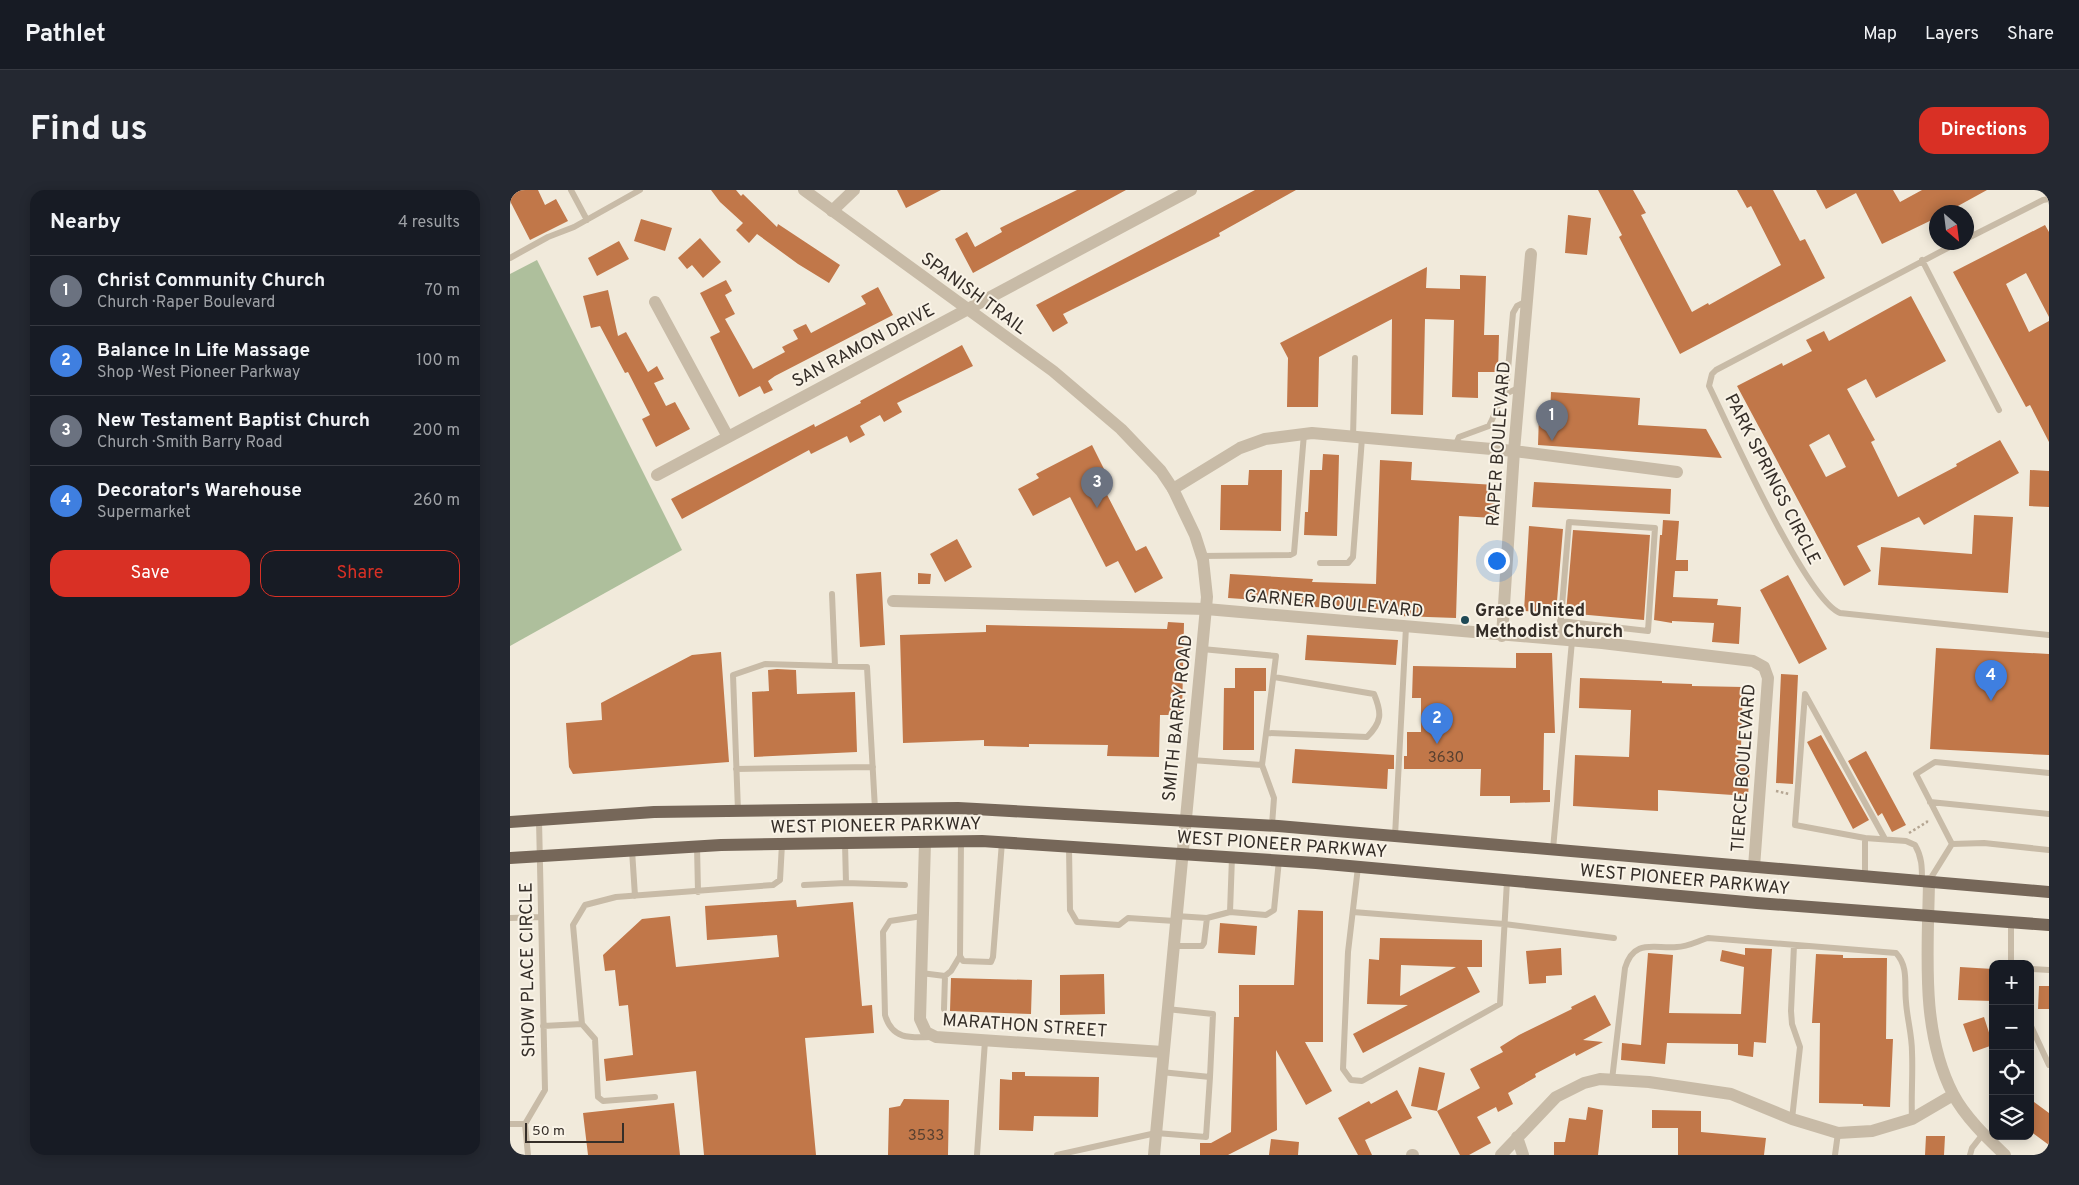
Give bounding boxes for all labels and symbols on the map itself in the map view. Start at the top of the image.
north arrow [1929,205,1974,250]
street label: SPANISH TRAIL [916,248,1031,340]
street label: SAN RAMON DRIVE [788,299,939,394]
street label: RAPER BOULEVARD [1482,361,1517,528]
street label: PARK SPRINGS CIRCLE [1718,390,1825,569]
pin: 1 [1536,400,1568,441]
pin: 3 [1081,467,1113,508]
your location [1484,548,1510,574]
street label: GARNER BOULEVARD [1243,585,1424,624]
place label: Grace United Methodist Church [1475,600,1623,644]
marker: Grace United Methodist Church [1459,614,1471,626]
street label: SMITH BARRY ROAD [1158,634,1199,803]
pin: 4 [1975,660,2007,701]
street label: TIERCE BOULEVARD [1727,683,1762,853]
pin: 2 [1421,703,1453,744]
house number: 3630 [1428,749,1464,768]
street label: WEST PIONEER PARKWAY [770,813,982,840]
street label: WEST PIONEER PARKWAY [1176,827,1388,864]
street label: WEST PIONEER PARKWAY [1579,860,1791,901]
street label: SHOW PLACE CIRCLE [515,882,542,1058]
street label: MARATHON STREET [942,1009,1108,1044]
scale bar [525,1120,624,1143]
house number: 3533 [908,1127,944,1146]

